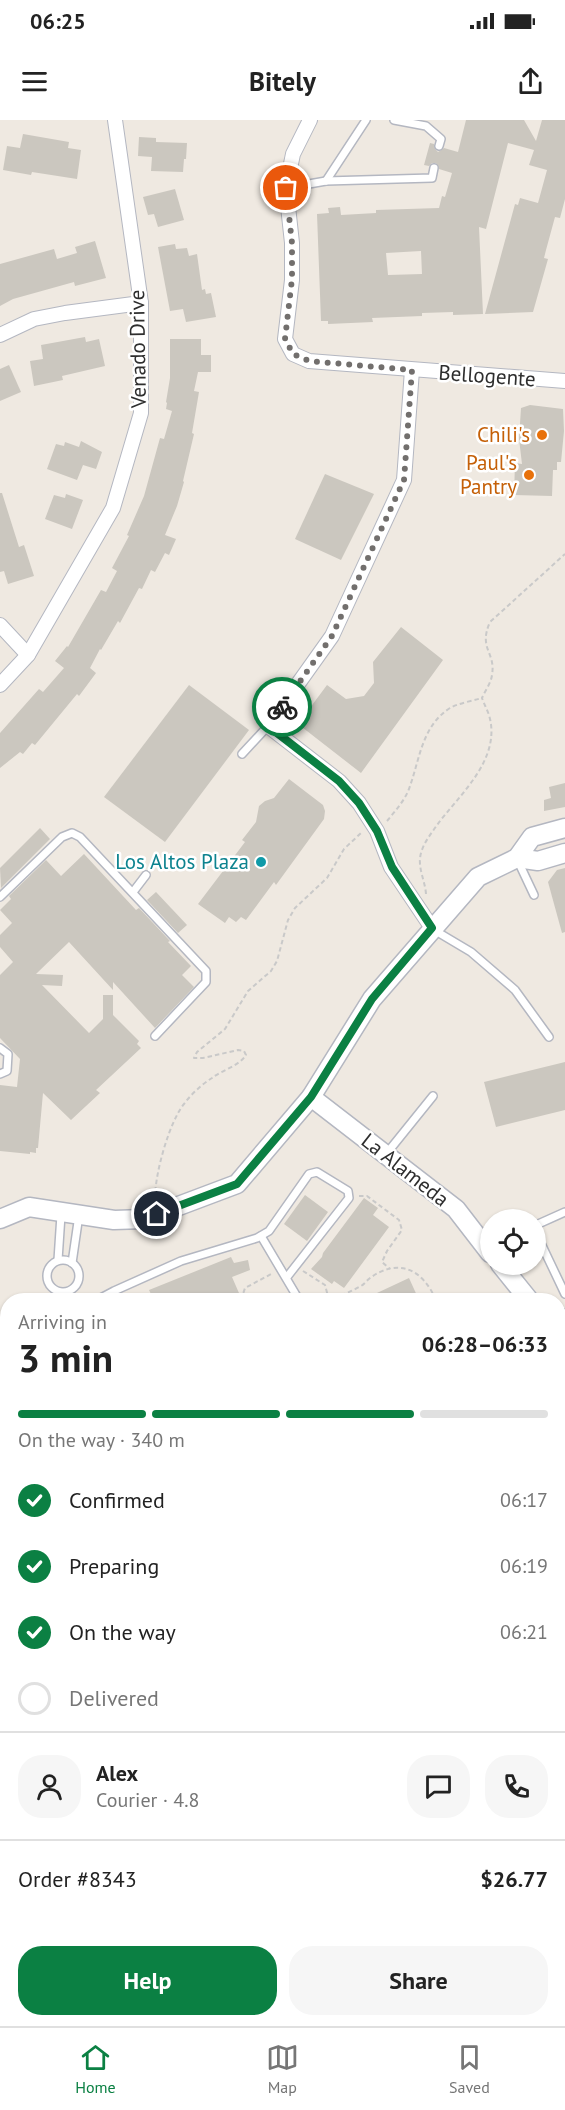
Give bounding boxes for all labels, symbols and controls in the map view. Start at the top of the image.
text: 06:25 [30,7,86,35]
text: Bitely [249,64,316,98]
icon: menu [18,65,51,98]
icon: share [514,65,547,98]
pin [260,162,311,213]
icon: bag [269,171,302,204]
street label: Venado Drive [123,290,152,409]
street label: Bellogente [437,359,537,392]
place label: Chili's [477,421,530,448]
marker: Chili's [535,428,549,442]
place label: Paul's Pantry [460,449,517,500]
marker: Paul's Pantry [522,468,536,482]
courier [252,677,312,737]
icon: bike [266,691,299,724]
place label: Los Altos Plaza [115,848,249,875]
marker: Los Altos Plaza [254,855,268,869]
street label: La Alameda [356,1127,455,1212]
pin [131,1188,182,1239]
icon: home [140,1197,173,1230]
map controls [480,1209,546,1275]
button: locate [480,1209,546,1275]
text: Arriving in [18,1309,107,1335]
text: 06:28–06:33 [422,1330,548,1358]
text: 3 min [18,1332,113,1383]
text: On the way · 340 m [18,1427,185,1453]
icon: check [18,1484,51,1517]
text: Confirmed [69,1486,165,1514]
text: 06:17 [500,1487,548,1513]
icon: check [18,1550,51,1583]
text: Preparing [69,1552,159,1580]
text: 06:19 [500,1553,548,1579]
icon: check [18,1616,51,1649]
text: On the way [69,1618,176,1646]
text: 06:21 [500,1619,548,1645]
text: Delivered [69,1684,159,1712]
button: person [18,1755,81,1818]
button: chat [407,1755,470,1818]
button: phone [485,1755,548,1818]
text: Alex [96,1759,138,1787]
text: Courier · 4.8 [96,1787,199,1813]
text: Order #8343 [18,1865,137,1893]
text: $26.77 [480,1865,548,1893]
button: Help [18,1946,277,2015]
button: Share [289,1946,548,2015]
tab: Home [75,2041,116,2097]
tab: Map [266,2041,299,2097]
tab: Saved [449,2041,490,2097]

